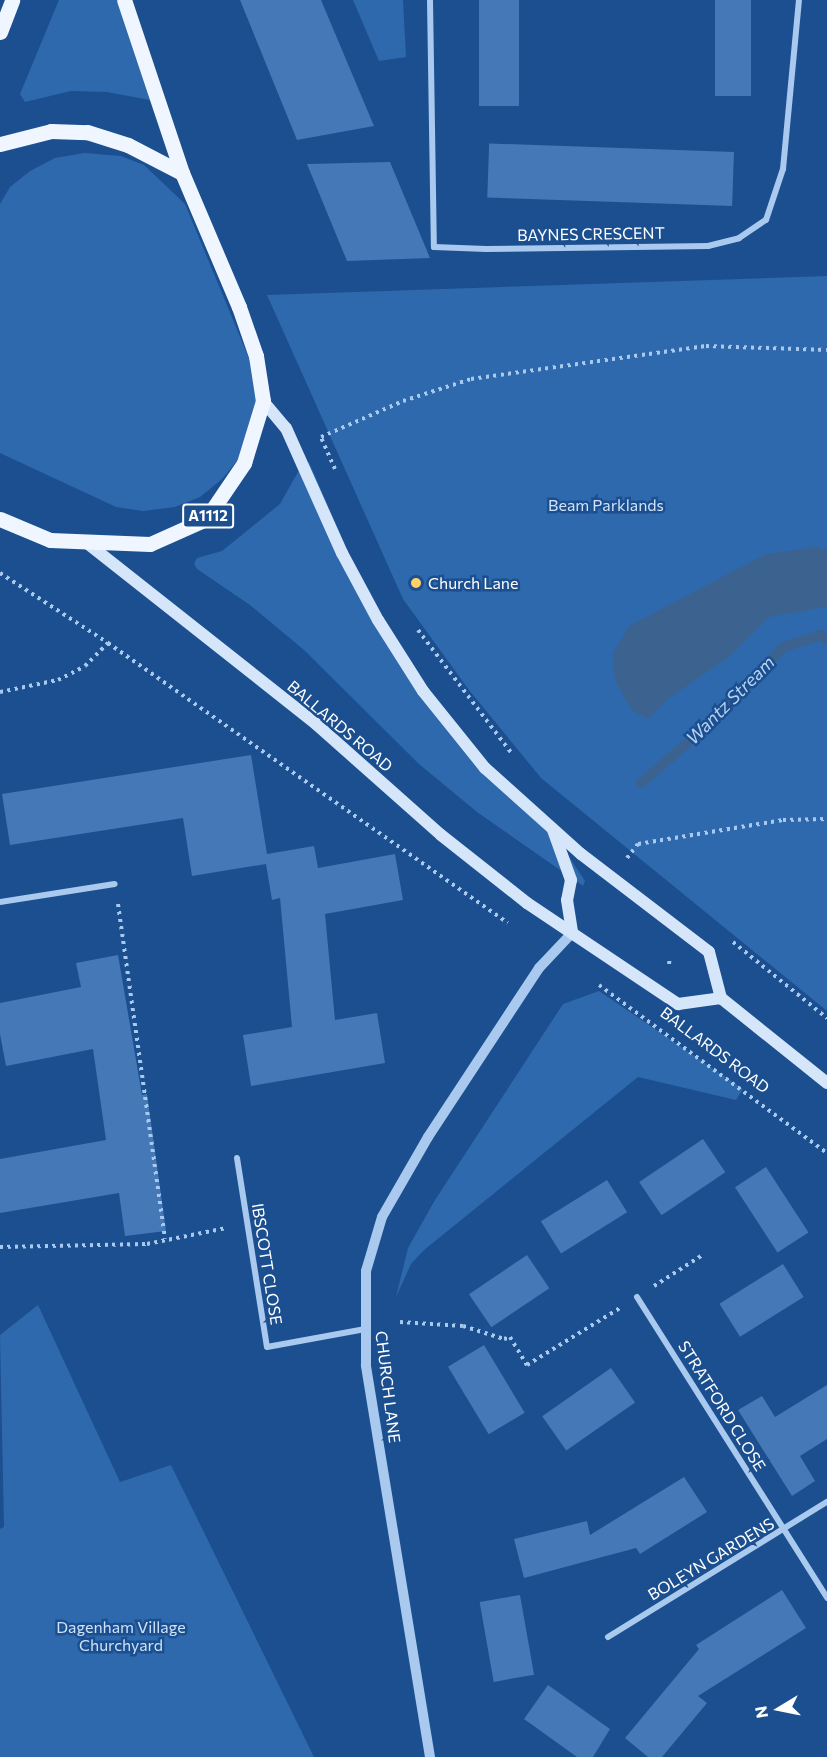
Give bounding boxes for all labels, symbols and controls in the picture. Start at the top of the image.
street label: BAYNES CRESCENT [517,223,665,245]
park label: Beam Parklands [548,495,664,515]
road number: A1112 [181,504,235,528]
place label: Church Lane [428,573,518,593]
marker: Church Lane [409,576,423,590]
water label: Wantz Stream [681,651,779,749]
street label: BALLARDS ROAD [283,676,397,776]
street label: BALLARDS ROAD [657,1003,773,1097]
street label: IBSCOTT CLOSE [248,1202,286,1326]
street label: CHURCH LANE [372,1330,404,1444]
street label: STRATFORD CLOSE [674,1337,770,1475]
street label: BOLEYN GARDENS [644,1514,778,1604]
park label: Dagenham Village Churchyard [56,1617,186,1655]
north arrow [749,1679,809,1739]
text: N [750,1705,771,1720]

